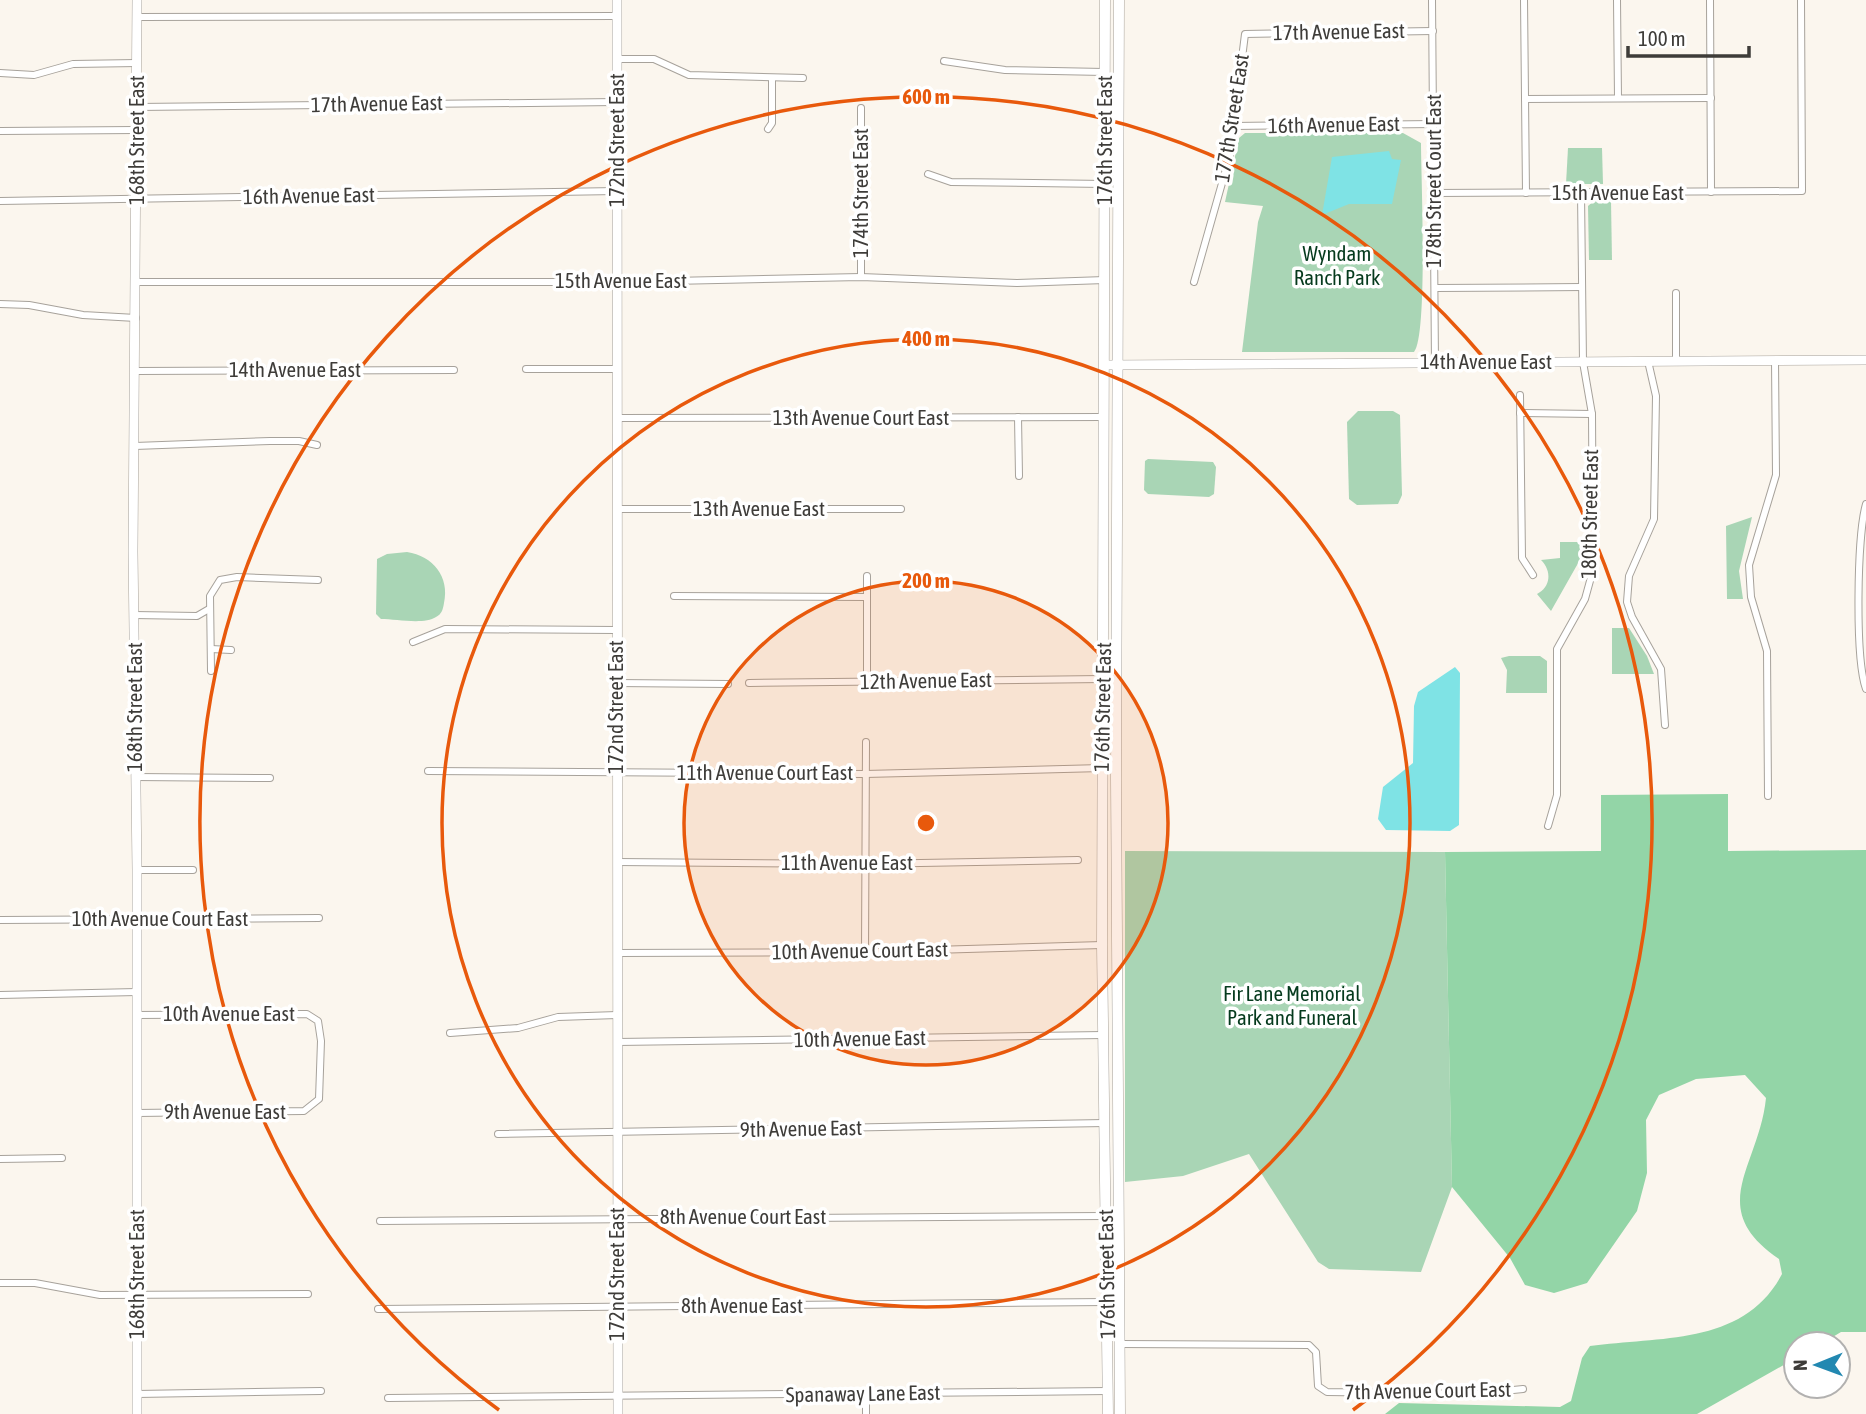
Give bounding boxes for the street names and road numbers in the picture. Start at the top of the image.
street label: 17th Avenue East [1273,18,1405,44]
street label: 177th Street East [1209,52,1253,184]
street label: 172nd Street East [604,73,628,207]
street label: 168th Street East [124,75,148,205]
street label: 176th Street East [1092,75,1116,205]
street label: 17th Avenue East [311,90,443,116]
street label: 178th Street Court East [1421,94,1445,268]
street label: 16th Avenue East [1268,111,1400,137]
street label: 174th Street East [848,128,872,258]
street label: 15th Avenue East [1552,180,1684,204]
street label: 16th Avenue East [243,182,375,208]
street label: 15th Avenue East [555,268,687,292]
street label: 14th Avenue East [1420,349,1552,373]
street label: 14th Avenue East [229,357,361,381]
street label: 13th Avenue Court East [773,405,949,429]
street label: 180th Street East [1576,449,1602,579]
street label: 13th Avenue East [693,496,825,520]
street label: 172nd Street East [603,640,627,774]
street label: 168th Street East [122,642,146,772]
street label: 176th Street East [1089,642,1115,772]
street label: 12th Avenue East [860,667,992,693]
street label: 11th Avenue Court East [677,760,853,784]
street label: 11th Avenue East [781,850,913,874]
street label: 10th Avenue Court East [72,906,248,930]
street label: 10th Avenue Court East [772,936,948,964]
street label: 10th Avenue East [163,1001,295,1025]
street label: 10th Avenue East [794,1025,926,1051]
street label: 9th Avenue East [164,1099,286,1123]
street label: 9th Avenue East [740,1115,862,1141]
street label: 8th Avenue Court East [660,1204,826,1228]
street label: 172nd Street East [604,1207,628,1341]
street label: 168th Street East [124,1209,148,1339]
street label: 176th Street East [1093,1209,1119,1339]
street label: 8th Avenue East [681,1293,803,1317]
street label: 7th Avenue Court East [1345,1377,1511,1403]
street label: Spanaway Lane East [785,1380,941,1406]

